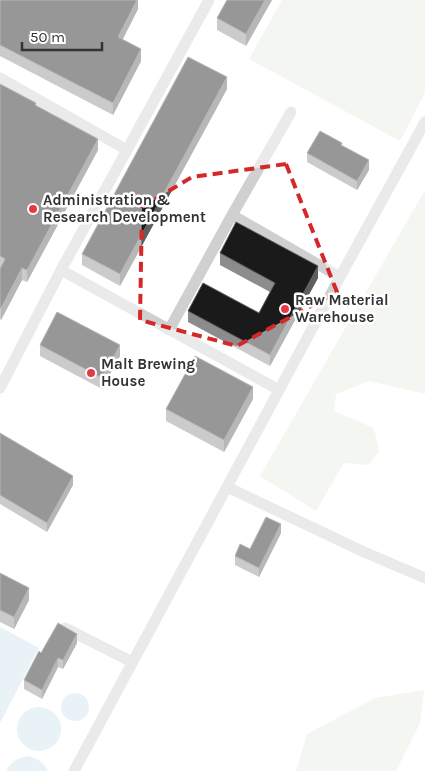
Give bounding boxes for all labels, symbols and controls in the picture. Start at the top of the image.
scale bar [22,20,102,52]
text: 50 m [30,28,65,46]
place label: Administration & Research Development [43,191,206,226]
marker: Administration & Research Development [27,203,39,215]
place label: Raw Material Warehouse [295,291,389,326]
marker: Raw Material Warehouse [279,303,291,315]
place label: Malt Brewing House [101,355,195,390]
marker: Malt Brewing House [85,367,97,379]

